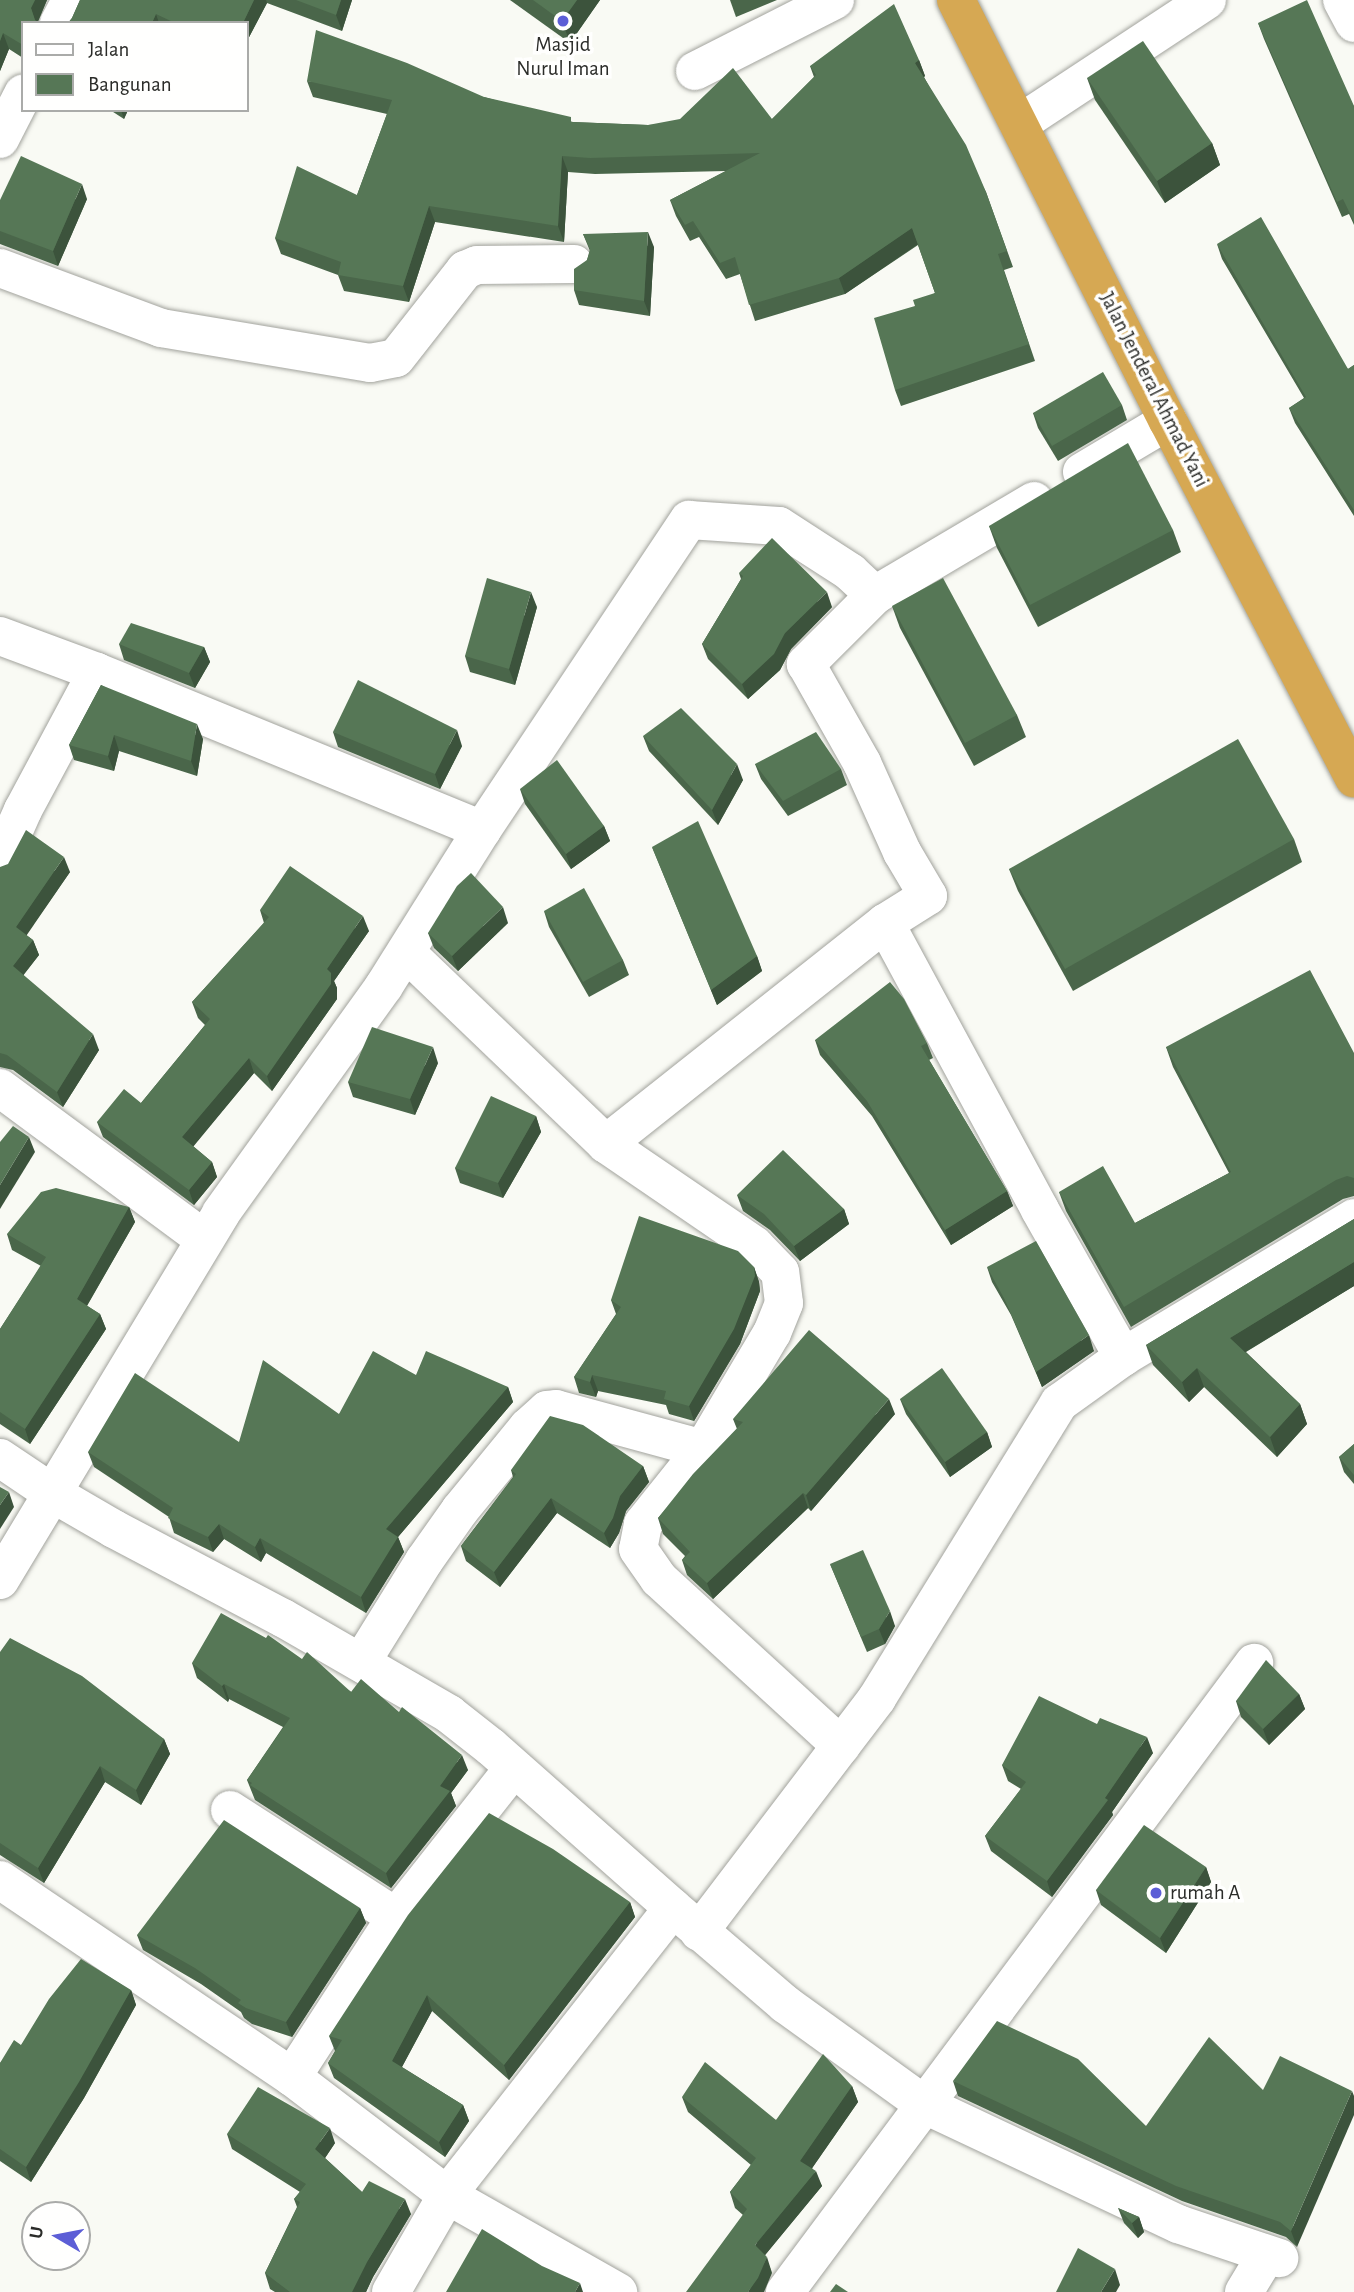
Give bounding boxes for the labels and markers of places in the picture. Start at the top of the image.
marker: Masjid Nurul Iman [555,13,571,29]
place label: Masjid Nurul Iman [516,32,610,82]
place label: rumah A [1170,1880,1240,1906]
marker: rumah A [1148,1885,1164,1901]

